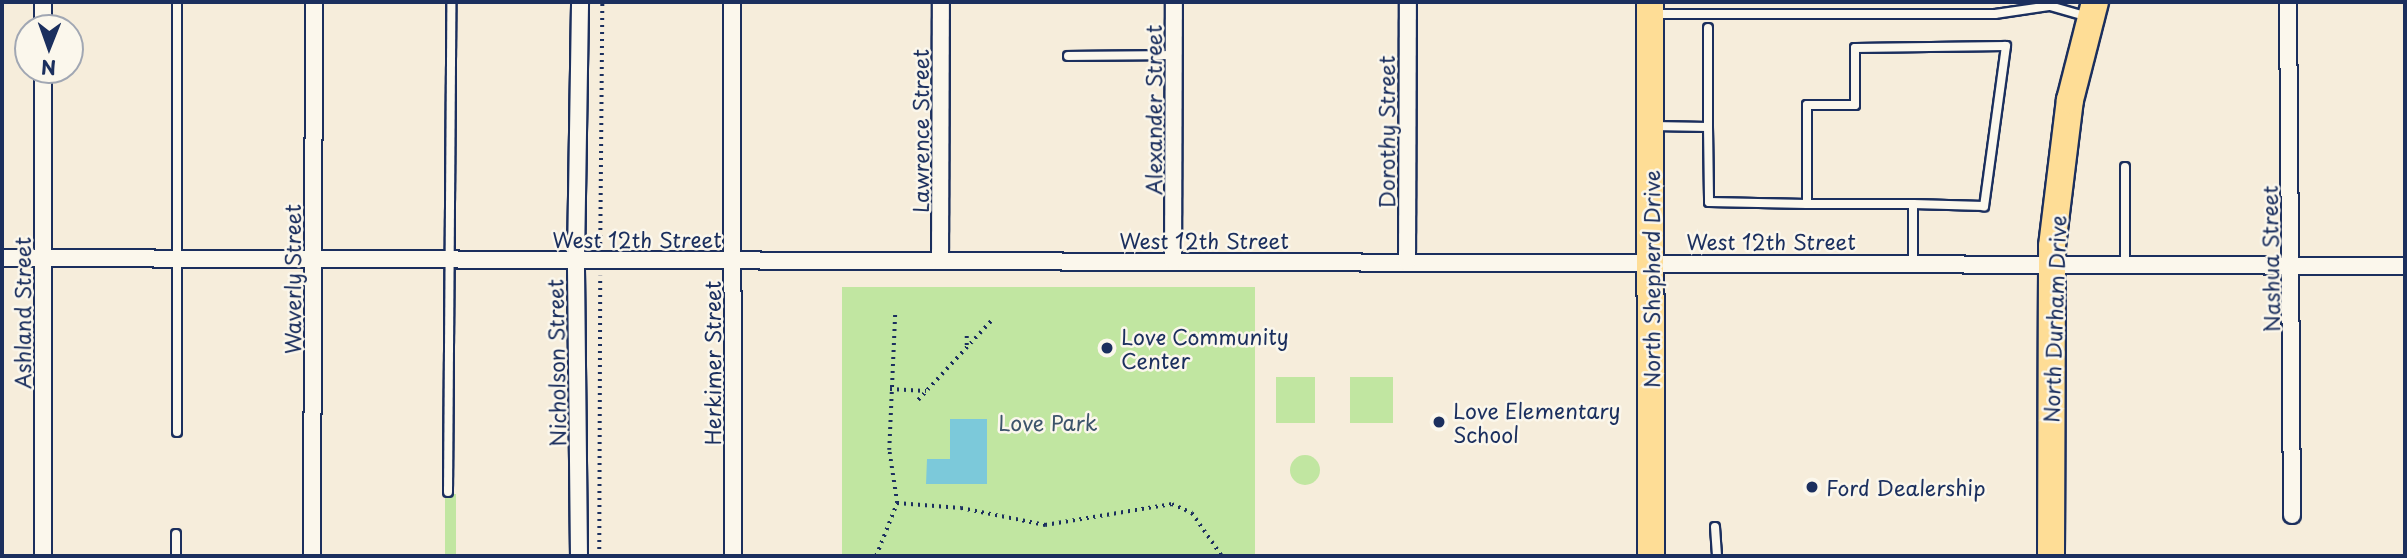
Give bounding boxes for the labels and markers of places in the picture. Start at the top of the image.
place label: Love Community Center [1121,323,1290,373]
marker: Love Community Center [1099,340,1115,356]
place label: Love Elementary School [1453,397,1621,447]
marker: Love Elementary School [1431,414,1447,430]
place label: Ford Dealership [1826,474,1987,500]
marker: Ford Dealership [1804,479,1820,495]

